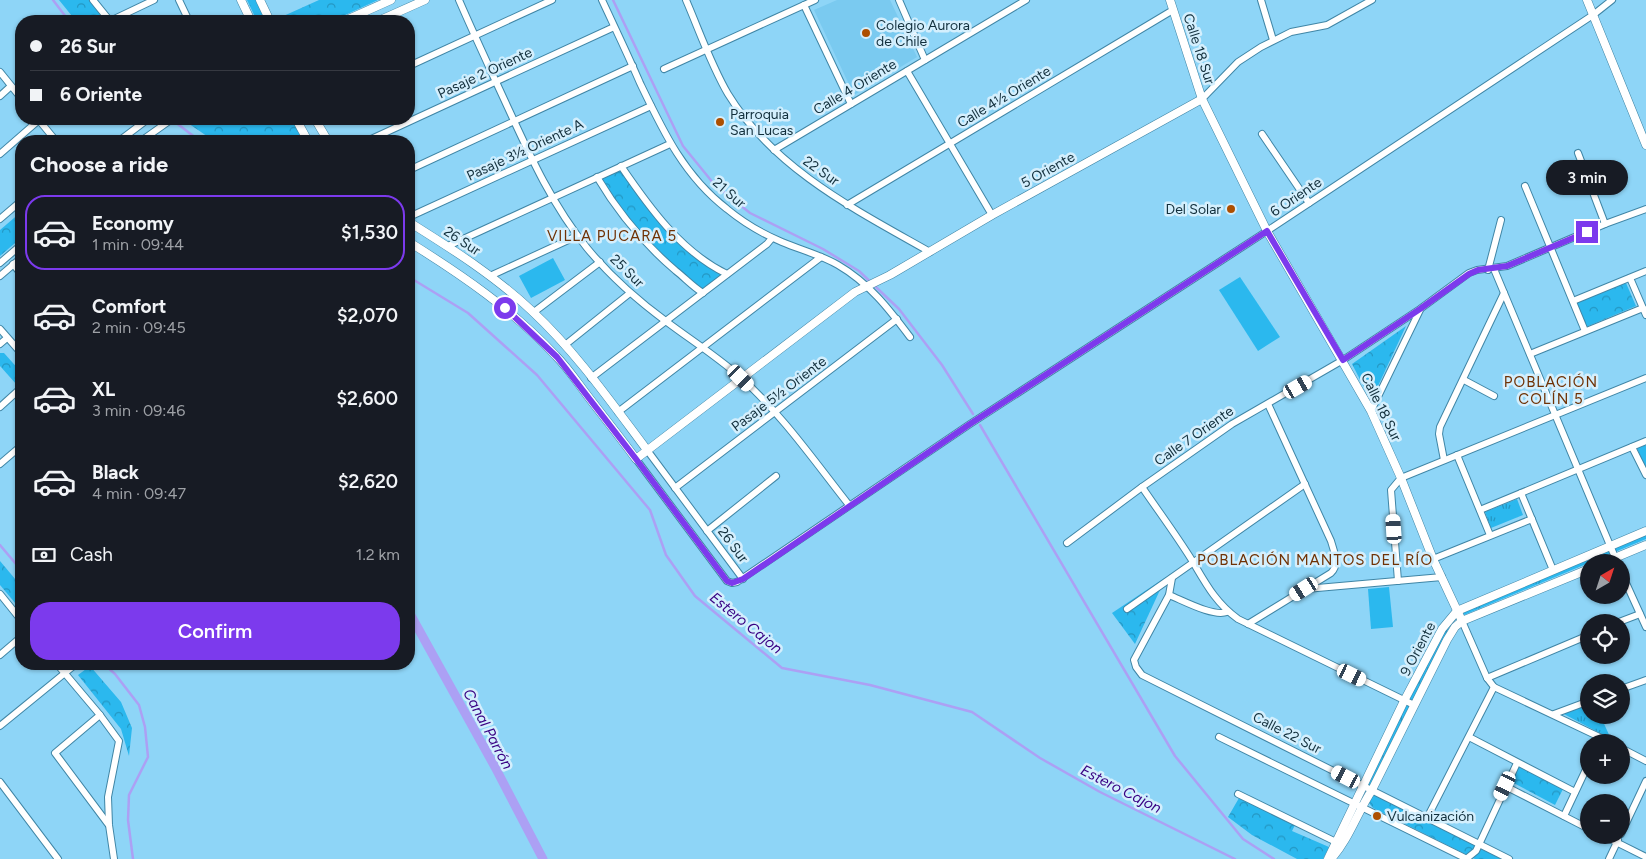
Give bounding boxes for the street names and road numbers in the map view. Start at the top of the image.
street label: Calle 18 Sur [1180,11,1219,87]
street label: Pasaje 2 Oriente [435,44,535,102]
street label: Calle 4 Oriente [810,55,900,118]
street label: Calle 4½ Oriente [954,62,1054,132]
street label: Pasaje 3½ Oriente A [464,115,587,185]
street label: 5 Oriente [1018,148,1078,192]
street label: 22 Sur [800,152,843,190]
street label: 6 Oriente [1267,173,1325,220]
street label: 21 Sur [709,174,749,212]
street label: 26 Sur [440,223,484,259]
street label: 25 Sur [607,251,648,291]
street label: Pasaje 5½ Oriente [728,353,830,435]
street label: Calle 18 Sur [1357,370,1405,444]
street label: Calle 7 Oriente [1151,402,1237,470]
street label: 26 Sur [714,524,752,566]
street label: 9 Oriente [1397,619,1439,679]
street label: Calle 22 Sur [1250,708,1324,758]

